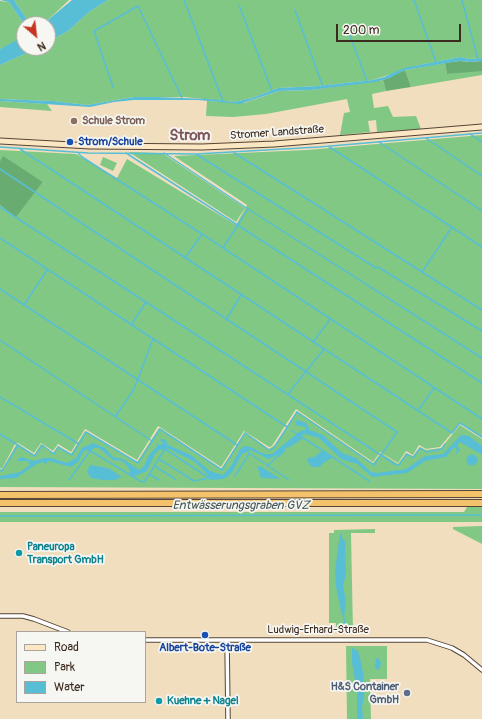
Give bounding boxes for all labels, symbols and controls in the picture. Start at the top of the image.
north arrow [16,16,56,56]
scale bar [338,16,463,42]
text: 200 m [343,23,379,38]
text: N [35,39,48,54]
place label: Schule Strom [82,114,145,128]
marker: Schule Strom [69,116,79,126]
street label: Stromer Landstraße [230,123,324,143]
district label: Strom [170,127,210,145]
place label: Strom/Schule [78,135,143,149]
marker: Strom/Schule [65,137,75,147]
water label: Entwässerungsgraben GVZ [173,499,309,513]
place label: Paneuropa Transport GmbH [27,540,104,566]
marker: Paneuropa Transport GmbH [14,548,24,558]
street label: Ludwig-Erhard-Straße [267,623,369,637]
marker: Albert-Bote-Straße [200,630,210,640]
legend [16,631,146,703]
text: Road [54,640,79,655]
place label: Albert-Bote-Straße [159,641,251,655]
text: Park [54,660,75,675]
text: Water [54,680,85,695]
place label: H&S Container GmbH [331,680,399,706]
marker: H&S Container GmbH [402,688,412,698]
place label: Kuehne + Nagel [167,694,239,708]
marker: Kuehne + Nagel [154,696,164,706]

